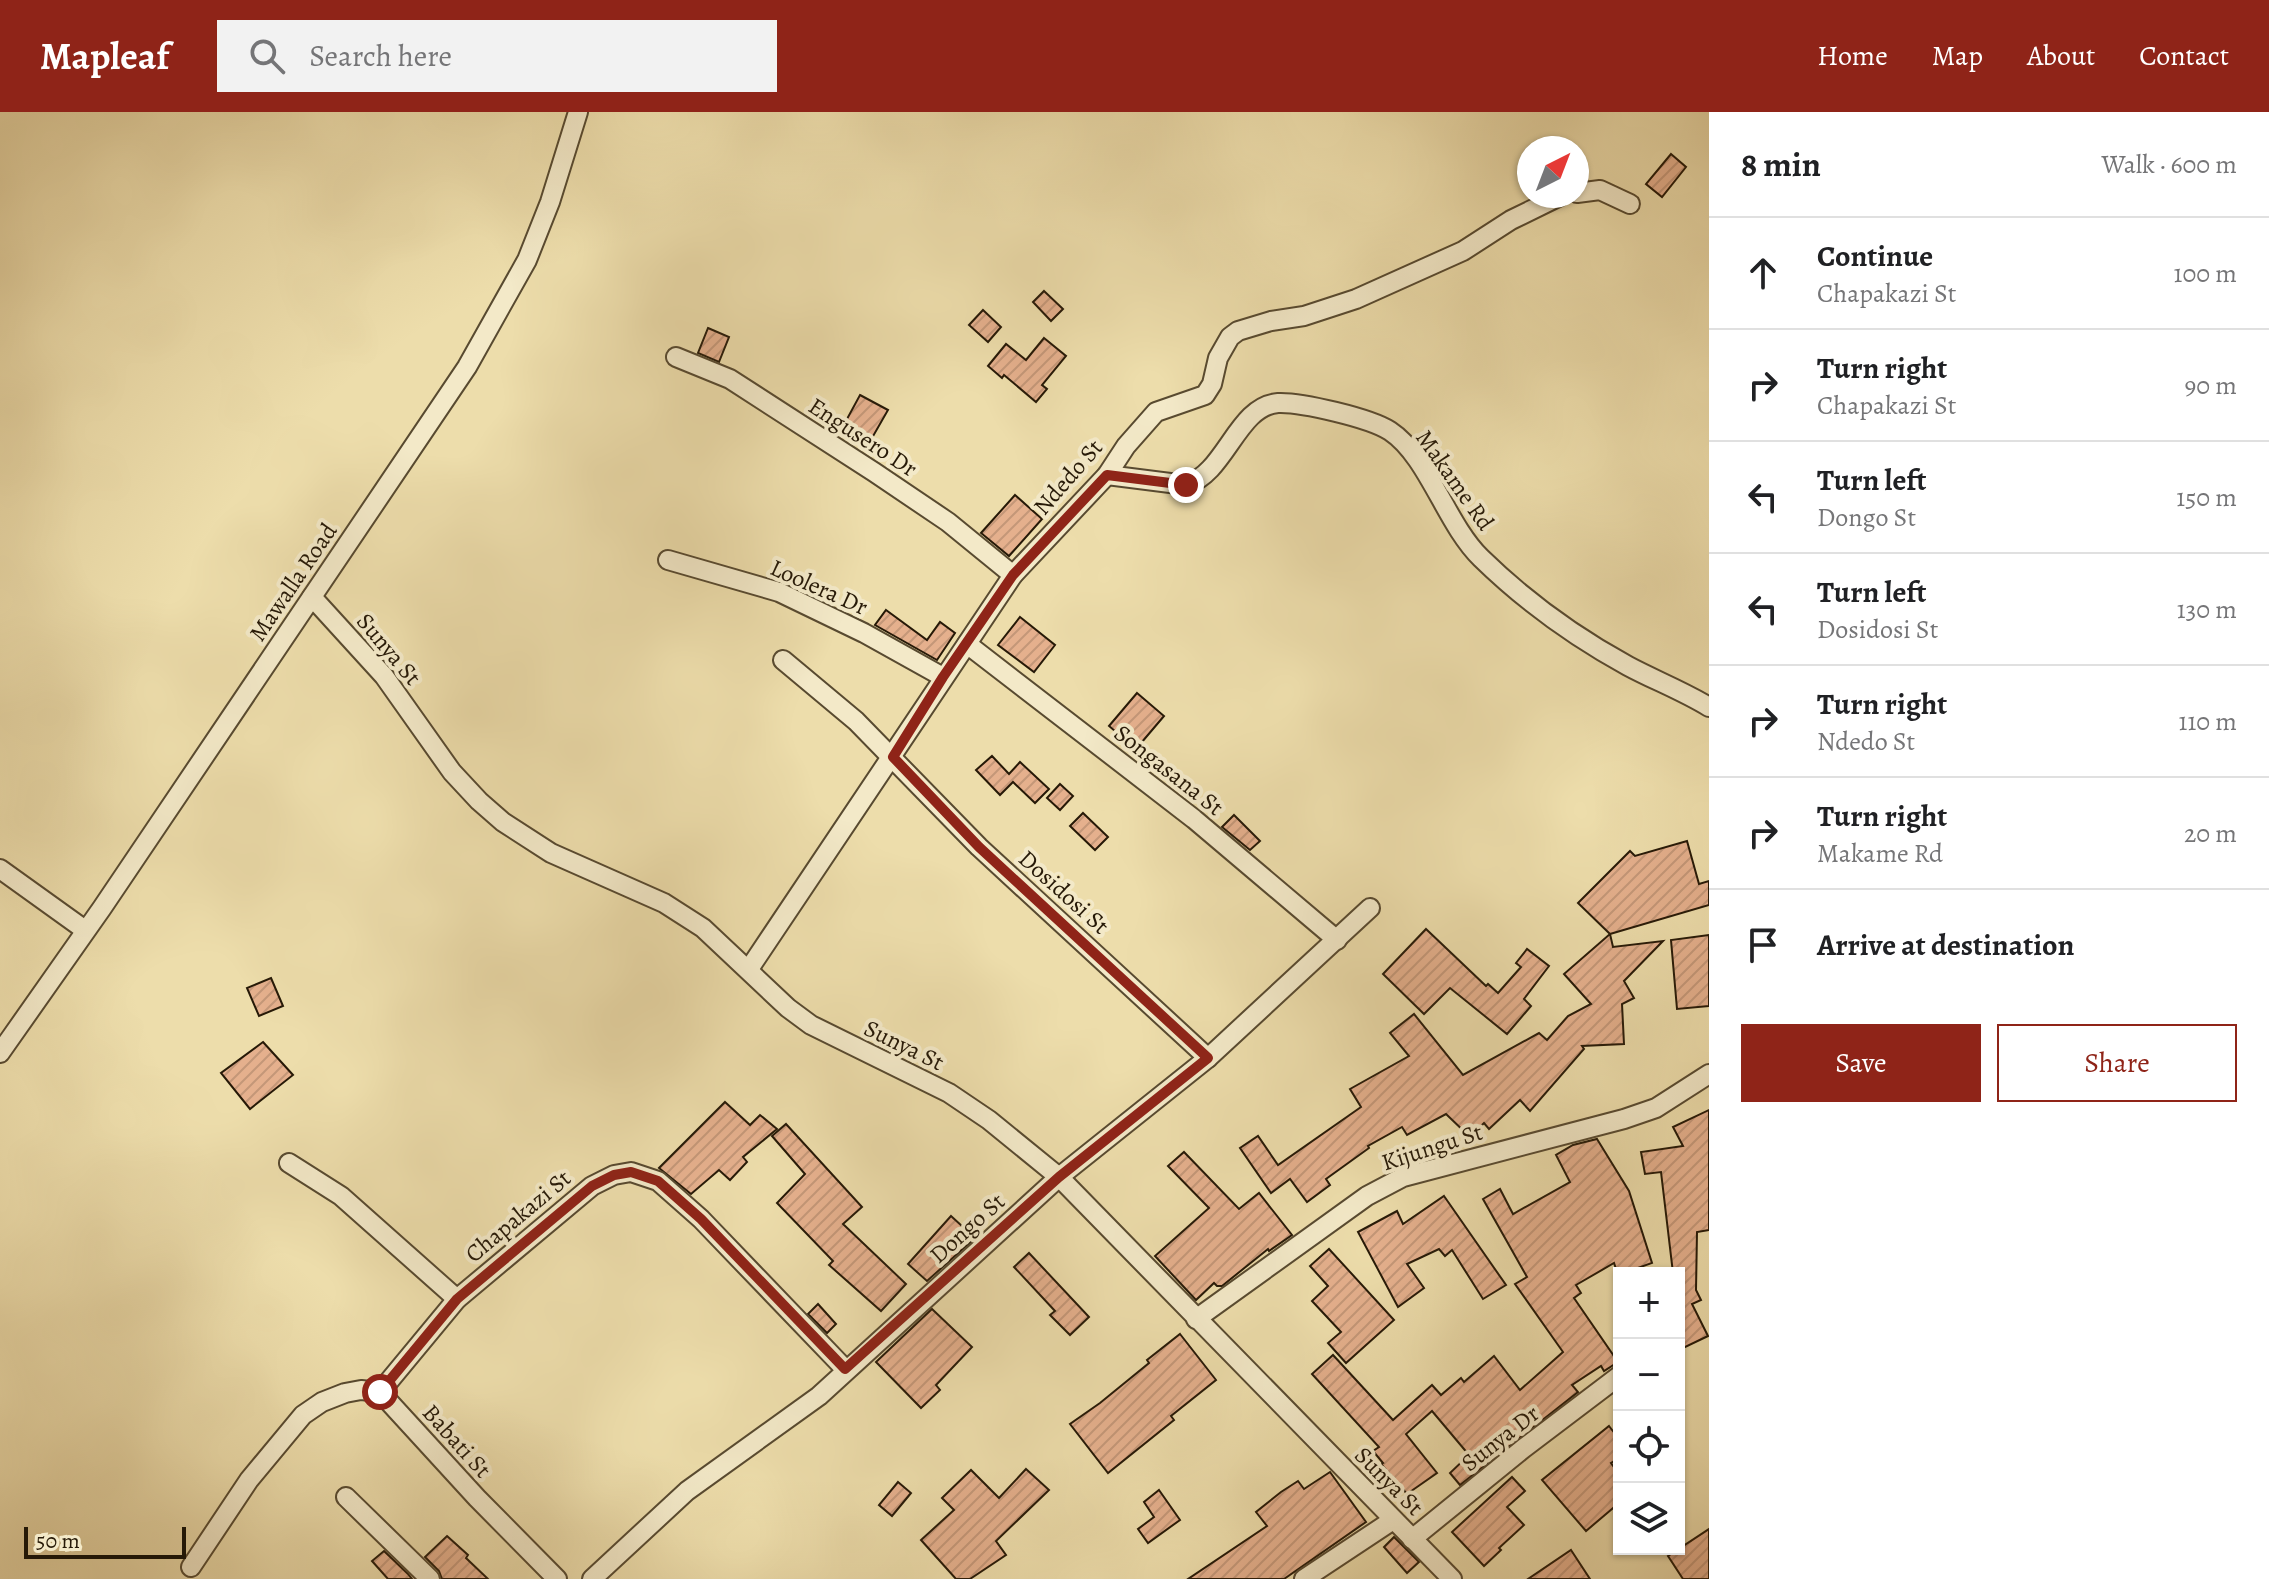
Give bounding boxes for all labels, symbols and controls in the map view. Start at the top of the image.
search box [217,20,777,92]
text: Mapleaf [40,30,169,82]
icon: search [245,34,289,78]
text: Search here [309,36,452,76]
text: Home [1817,37,1888,75]
text: Map [1932,37,1983,75]
text: About [2027,37,2095,75]
text: Contact [2139,37,2229,75]
north arrow [1517,136,1589,208]
text: 8 min [1741,141,1821,188]
text: Walk · 600 m [2102,147,2237,182]
text: Continue [1817,236,1933,276]
icon: ahead [1741,251,1785,295]
text: 100 m [2174,256,2237,291]
text: Chapakazi St [1817,276,1956,311]
text: Turn right [1817,348,1947,388]
icon: right [1741,363,1785,407]
text: 90 m [2185,368,2237,403]
text: Chapakazi St [1817,388,1956,423]
street label: Engusero Dr [802,390,924,484]
street label: Makame Rd [1409,423,1501,537]
street label: Ndedo St [1026,432,1110,522]
text: Turn left [1817,460,1926,500]
route end [1168,467,1204,503]
icon: left [1741,475,1785,519]
text: 150 m [2176,480,2237,515]
text: Dongo St [1817,500,1916,535]
street label: Mawalla Road [242,517,344,647]
street label: Loolera Dr [765,551,873,623]
text: Turn left [1817,572,1926,612]
icon: left [1741,587,1785,631]
text: 130 m [2177,592,2237,627]
street label: Sunya St [349,606,429,692]
text: Dosidosi St [1817,612,1938,647]
text: Turn right [1817,684,1947,724]
icon: right [1741,699,1785,743]
text: 110 m [2179,704,2237,739]
street label: Songasana St [1108,717,1230,823]
text: Ndedo St [1817,724,1915,759]
text: Turn right [1817,796,1947,836]
icon: right [1741,811,1785,855]
text: 20 m [2184,816,2237,851]
text: Makame Rd [1817,836,1943,871]
street label: Dosidosi St [1012,843,1116,941]
icon: arrive [1741,923,1785,967]
text: Arrive at destination [1817,925,2074,965]
street label: Sunya St [859,1012,949,1078]
button: Save [1741,1024,1981,1102]
button: Share [1997,1024,2237,1102]
street label: Kijungu St [1377,1116,1487,1178]
street label: Chapakazi St [458,1162,578,1270]
street label: Dongo St [922,1185,1012,1270]
map controls [1613,1267,1685,1555]
button: + [1613,1267,1685,1339]
button: − [1613,1339,1685,1411]
route start [362,1374,398,1410]
street label: Babati St [415,1397,499,1485]
street label: Sunya Dr [1454,1397,1546,1479]
button: locate [1613,1411,1685,1483]
street label: Sunya St [1348,1440,1431,1523]
button: layers [1613,1483,1685,1555]
scale bar [24,1523,186,1559]
text: 50 m [36,1526,80,1556]

